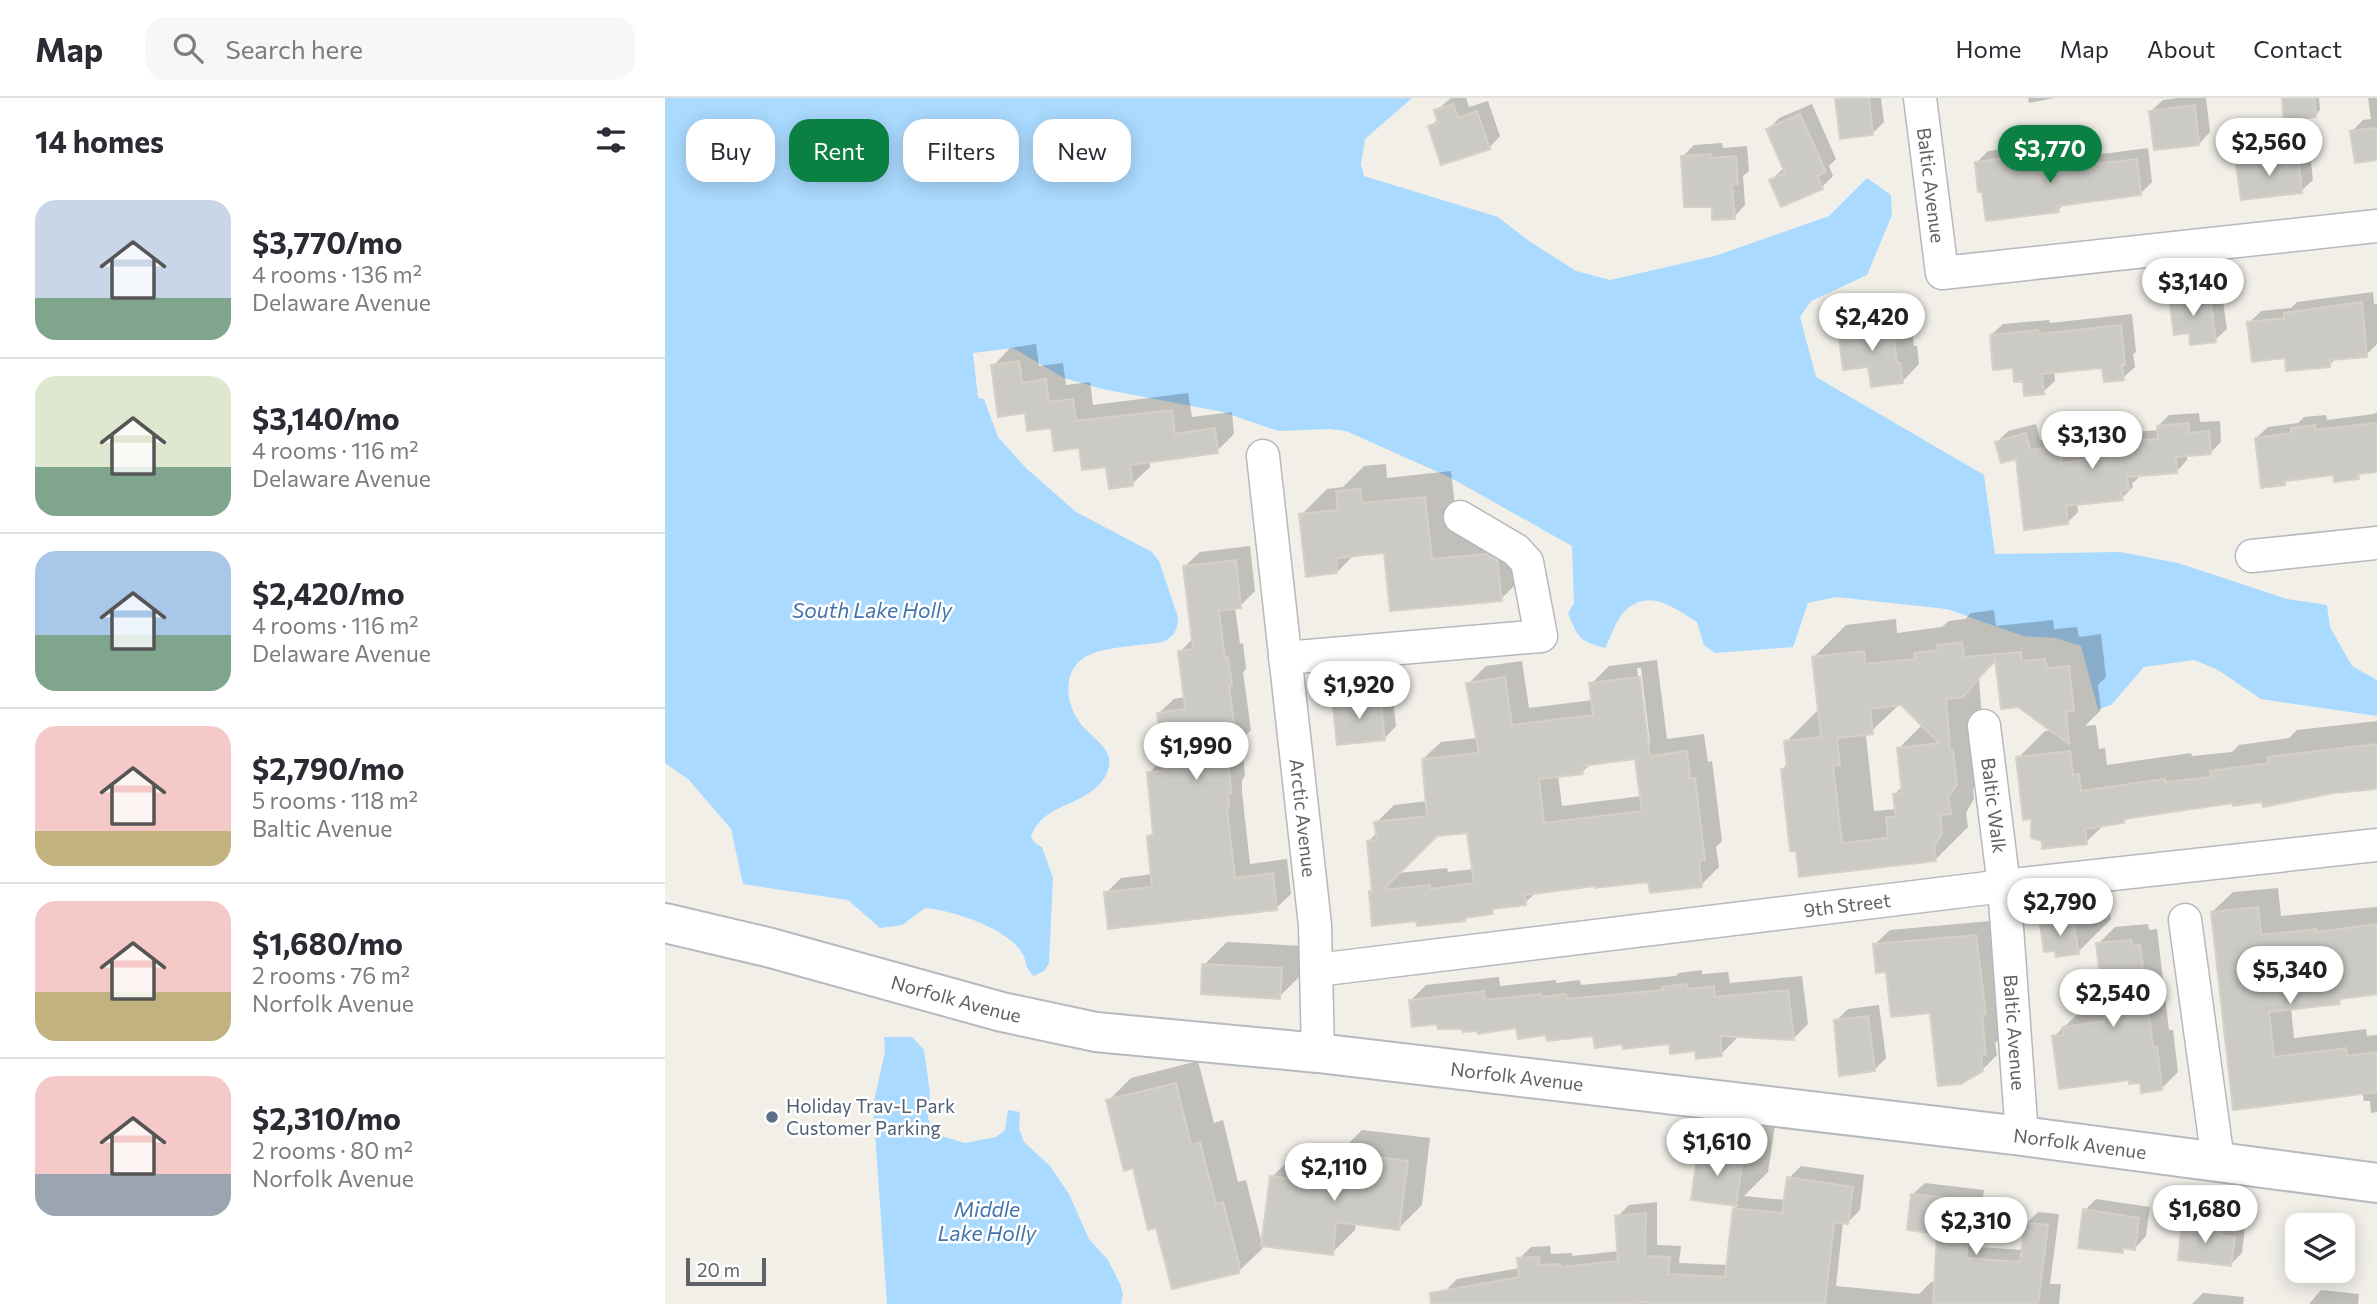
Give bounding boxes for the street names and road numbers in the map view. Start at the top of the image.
street label: Baltic Avenue [1913,126,1950,244]
street label: Baltic Walk [1977,756,2012,854]
street label: Arctic Avenue [1286,757,1322,878]
street label: 9th Street [1802,888,1892,921]
street label: Norfolk Avenue [889,970,1023,1027]
street label: Baltic Avenue [1999,974,2031,1091]
street label: Norfolk Avenue [1449,1057,1585,1095]
street label: Norfolk Avenue [2012,1123,2148,1163]

